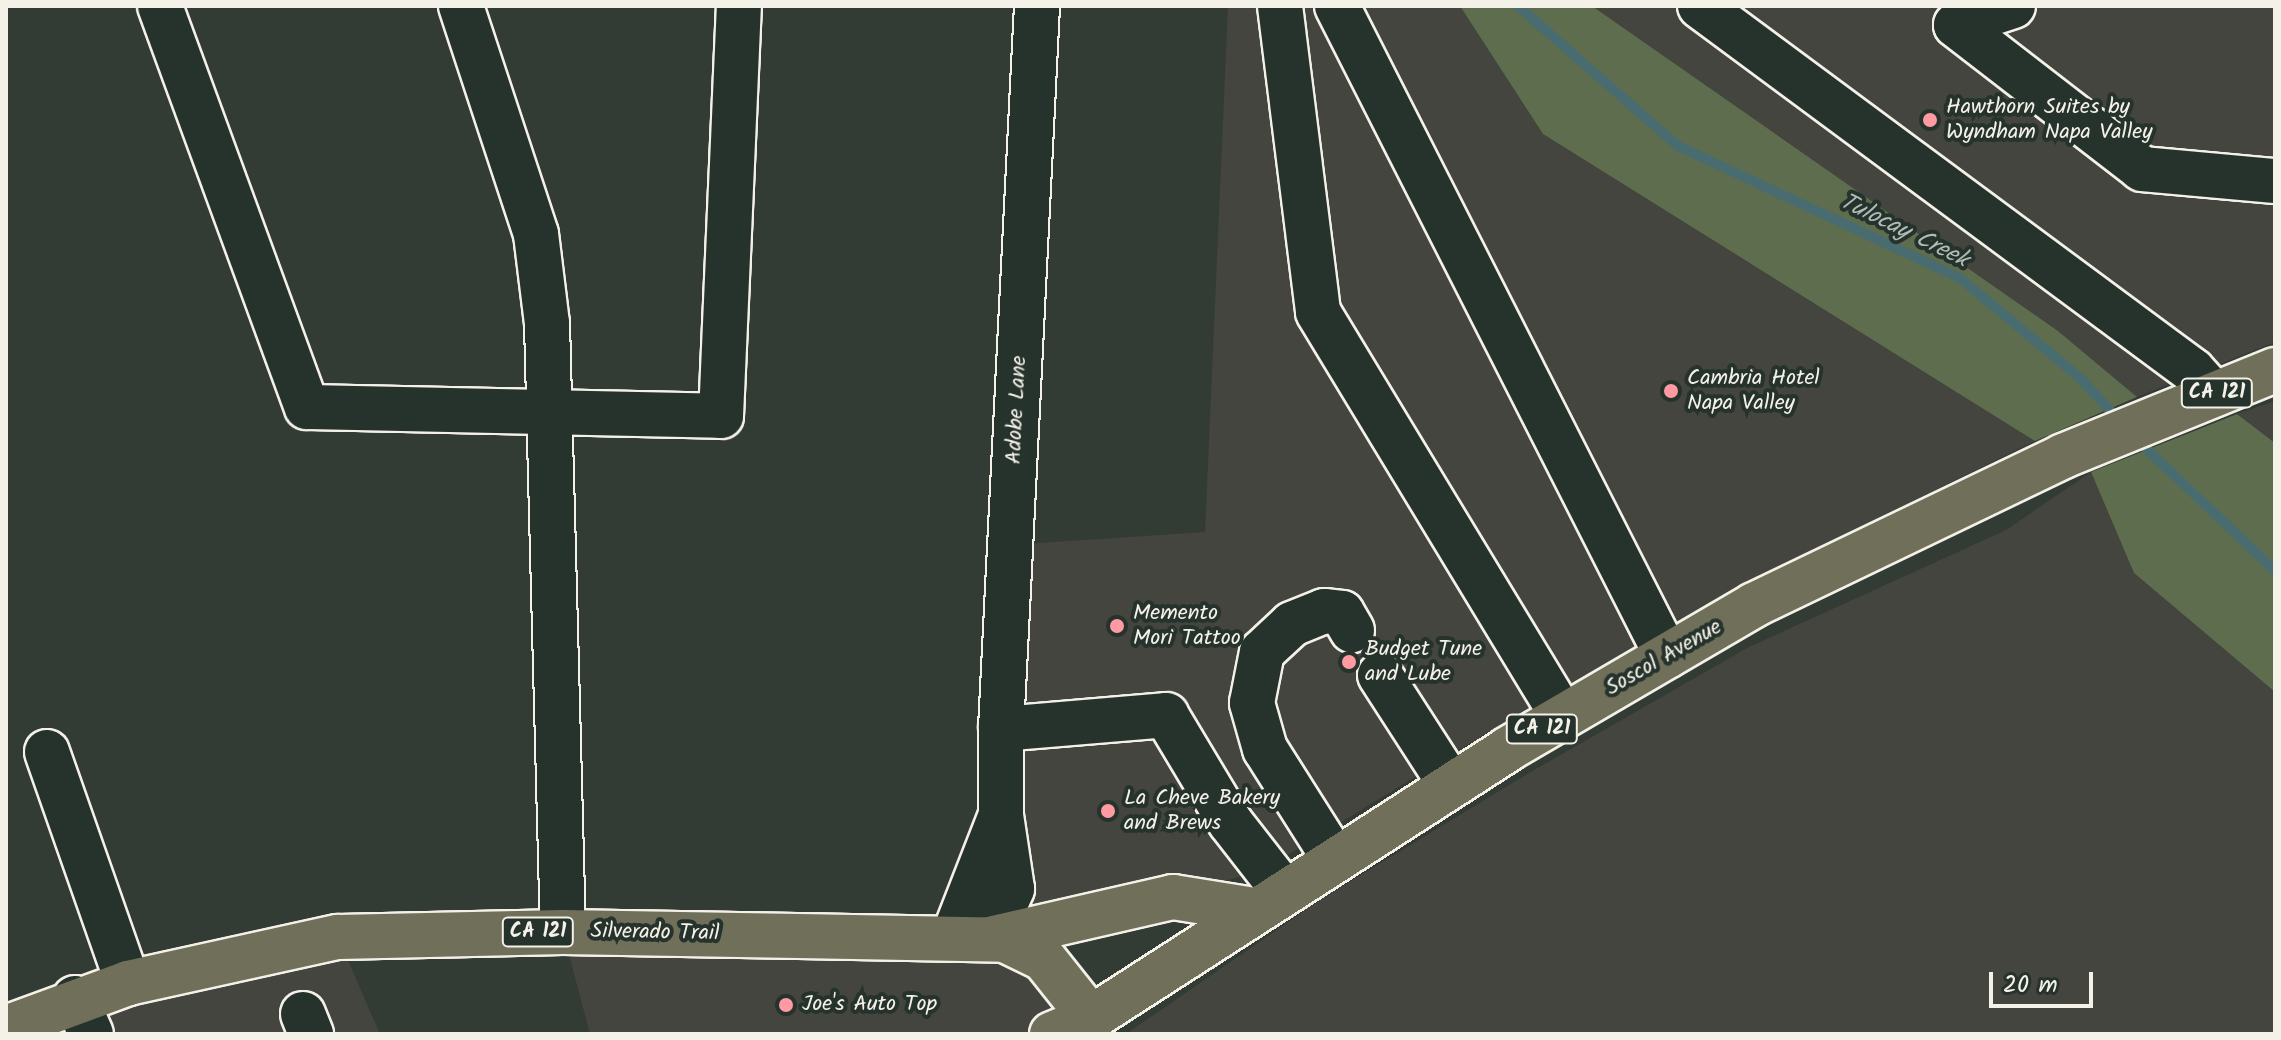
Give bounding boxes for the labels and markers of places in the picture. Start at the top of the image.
place label: Hawthorn Suites by Wyndham Napa Valley [1946,94,2153,146]
marker: Hawthorn Suites by Wyndham Napa Valley [1921,111,1939,129]
place label: Cambria Hotel Napa Valley [1687,365,1820,416]
marker: Cambria Hotel Napa Valley [1662,382,1680,400]
place label: Memento Mori Tattoo [1133,600,1241,652]
marker: Memento Mori Tattoo [1108,617,1126,635]
place label: Budget Tune and Lube [1365,636,1482,688]
marker: Budget Tune and Lube [1340,653,1358,671]
place label: La Cheve Bakery and Brews [1124,785,1280,836]
marker: La Cheve Bakery and Brews [1099,802,1117,820]
place label: Joe's Auto Top [802,992,937,1018]
marker: Joe's Auto Top [777,996,795,1014]

